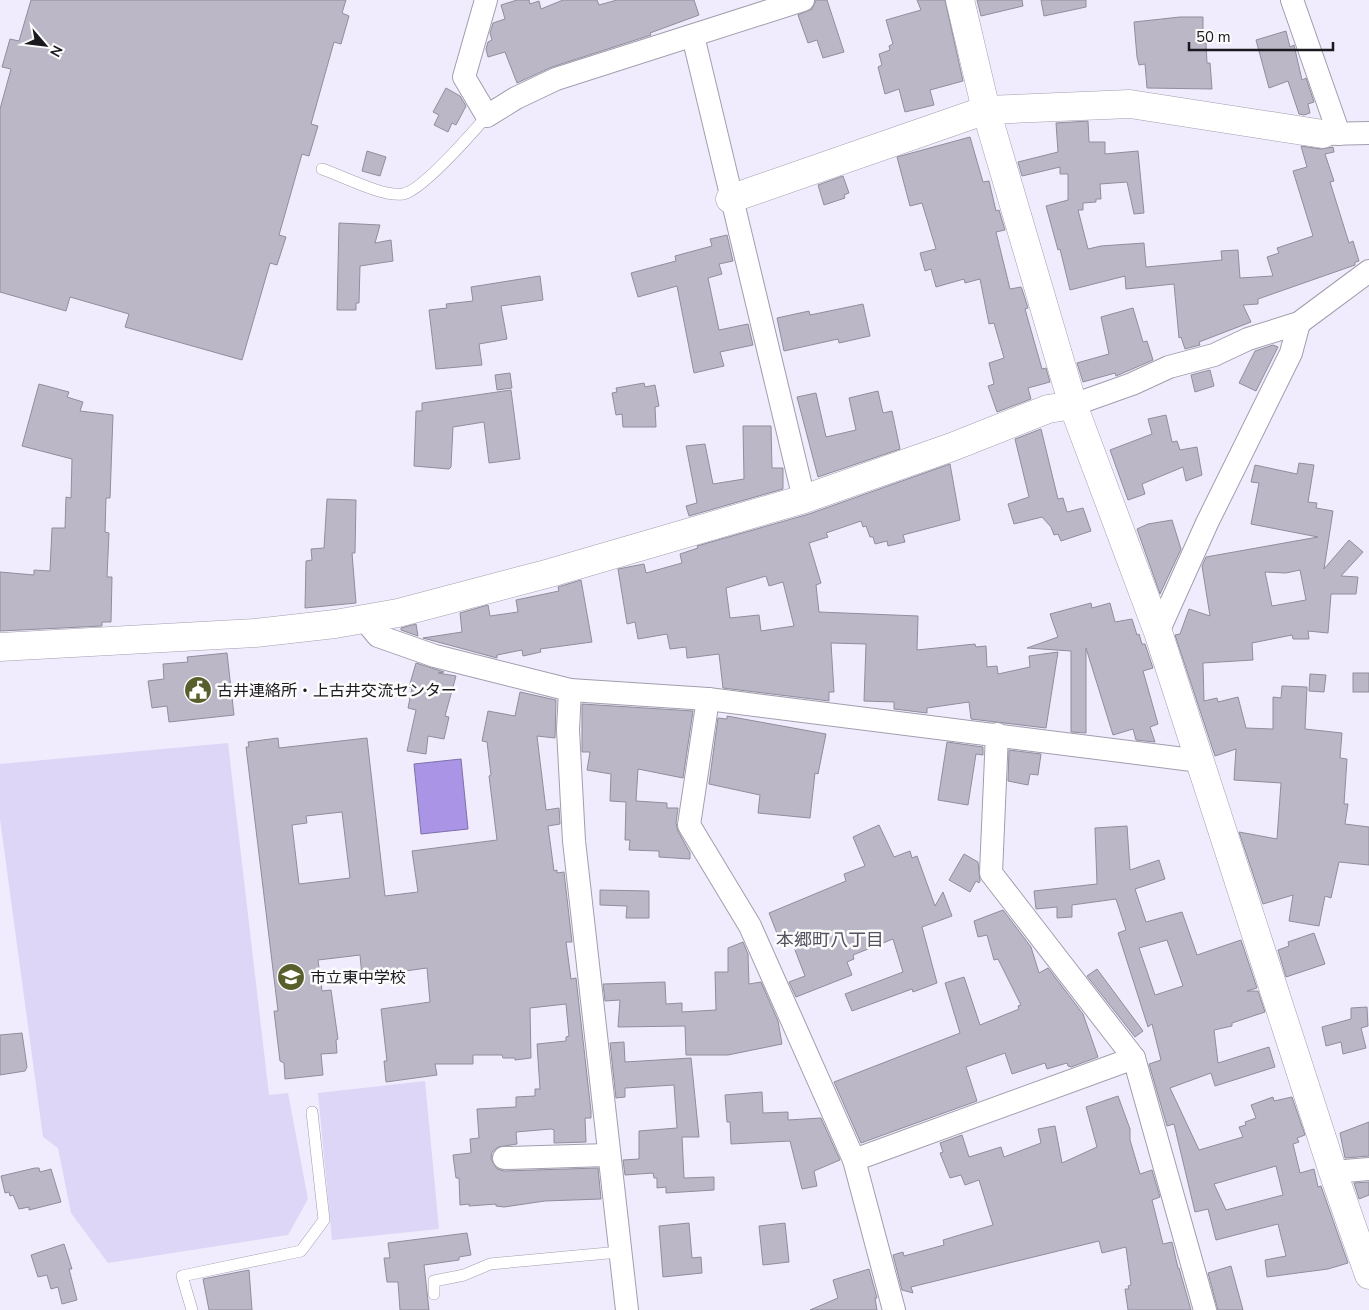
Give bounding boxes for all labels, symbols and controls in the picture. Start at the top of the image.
north arrow [20,20,70,70]
scale bar [1189,20,1333,52]
text: 50 m [1196,27,1231,47]
text: N [45,42,67,60]
public building icon: 古井連絡所・上古井交流センター [183,675,213,705]
place label: 古井連絡所・上古井交流センター [217,680,457,702]
district label: 本郷町八丁目 [776,928,884,952]
school or university icon: 市立東中学校 [276,962,306,992]
place label: 市立東中学校 [310,967,406,989]

